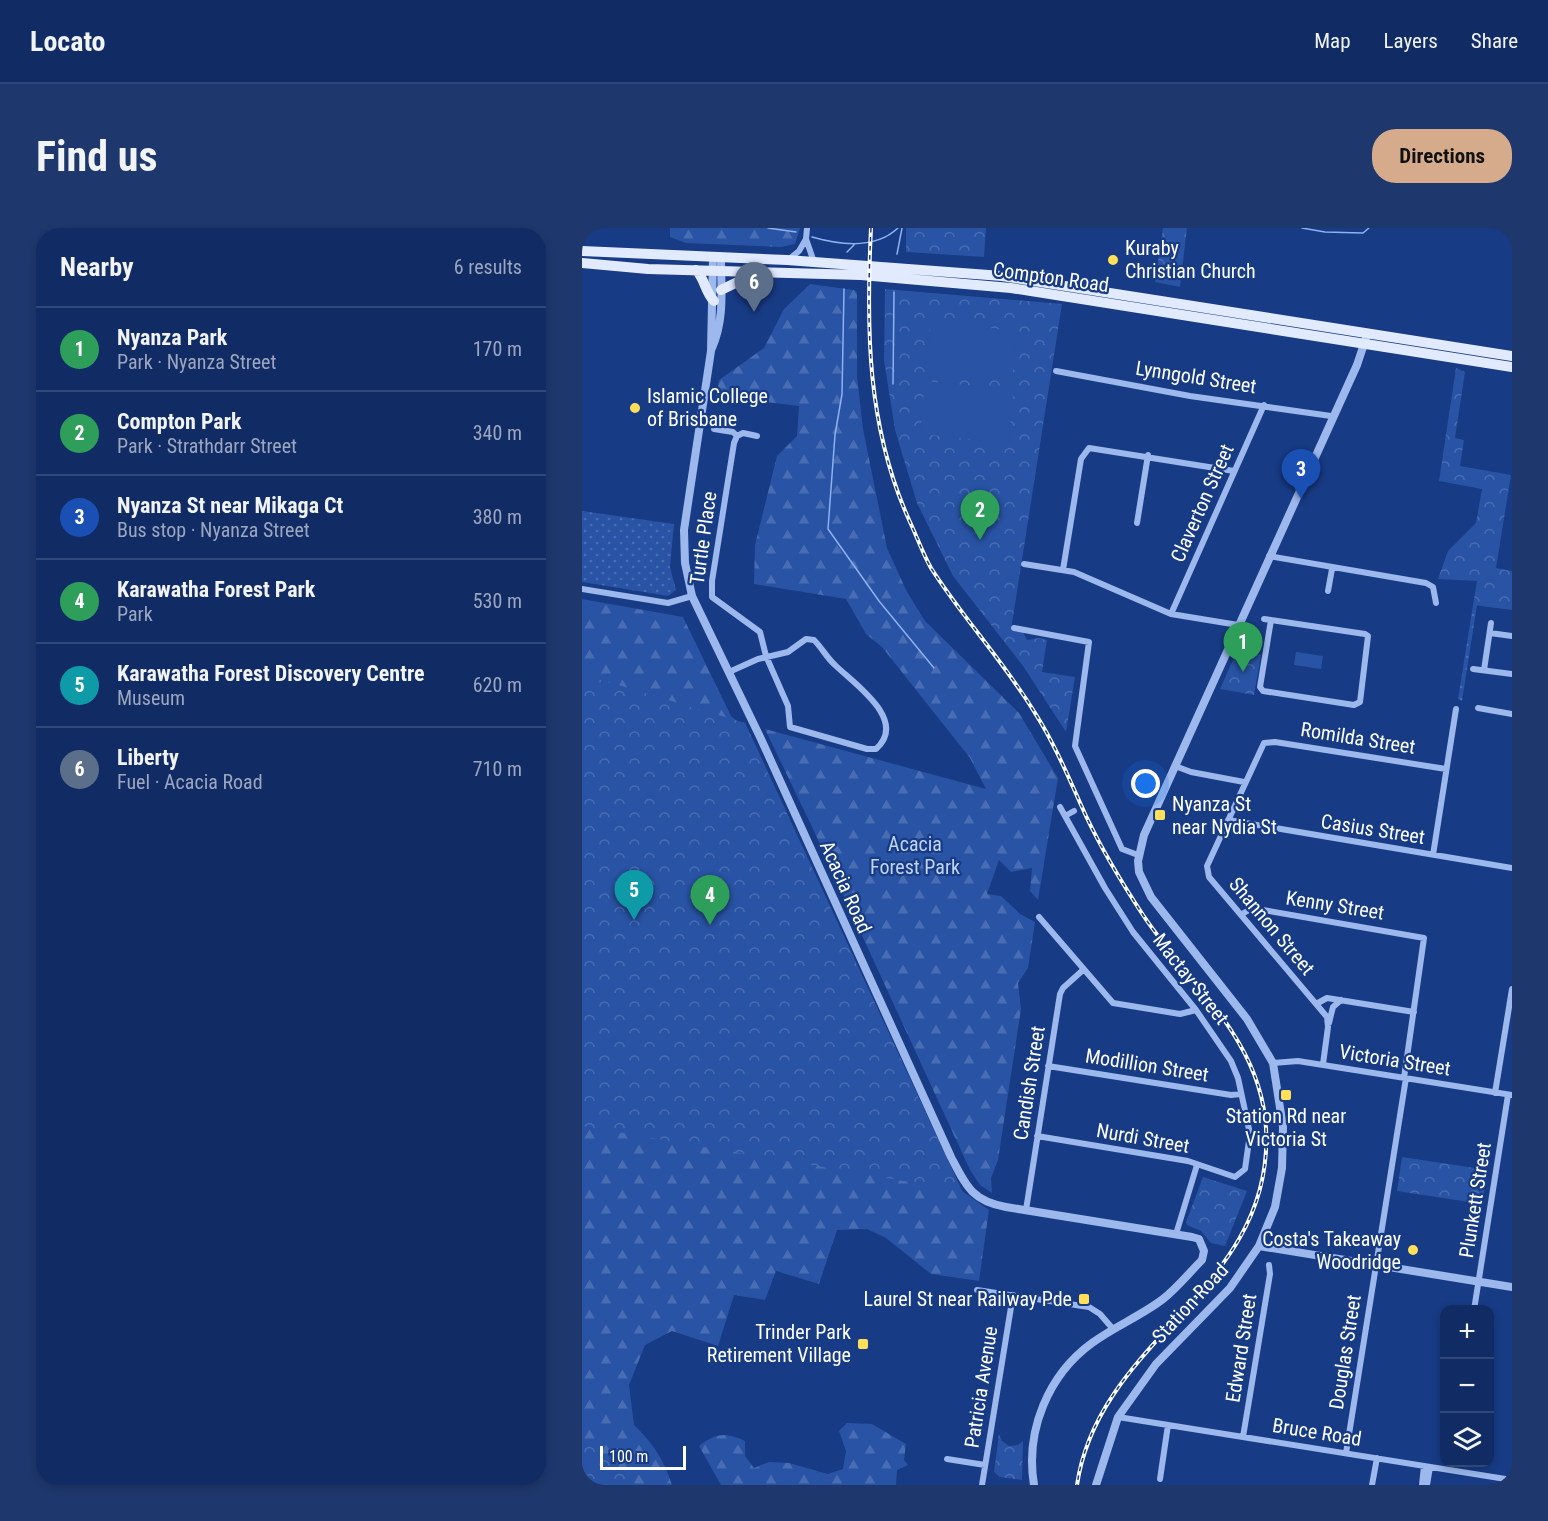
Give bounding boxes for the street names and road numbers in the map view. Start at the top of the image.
street label: Compton Road [992,257,1110,297]
street label: Lynngold Street [1134,356,1258,398]
street label: Claverton Street [1165,440,1239,566]
street label: Turtle Place [685,490,721,586]
street label: Romilda Street [1299,717,1417,759]
street label: Casius Street [1319,809,1427,849]
street label: Acacia Road [815,837,877,937]
street label: Shannon Street [1224,872,1320,980]
street label: Kenny Street [1284,885,1386,925]
street label: Mactay Street [1148,929,1234,1029]
street label: Candish Street [1008,1024,1050,1142]
street label: Victoria Street [1338,1039,1453,1081]
street label: Modillion Street [1084,1043,1210,1087]
street label: Nurdi Street [1095,1118,1191,1158]
street label: Plunkett Street [1454,1141,1496,1259]
street label: Station Road [1147,1258,1233,1348]
street label: Edward Street [1221,1292,1261,1404]
street label: Douglas Street [1324,1293,1366,1411]
street label: Patricia Avenue [960,1325,1002,1449]
street label: Bruce Road [1271,1413,1363,1451]

